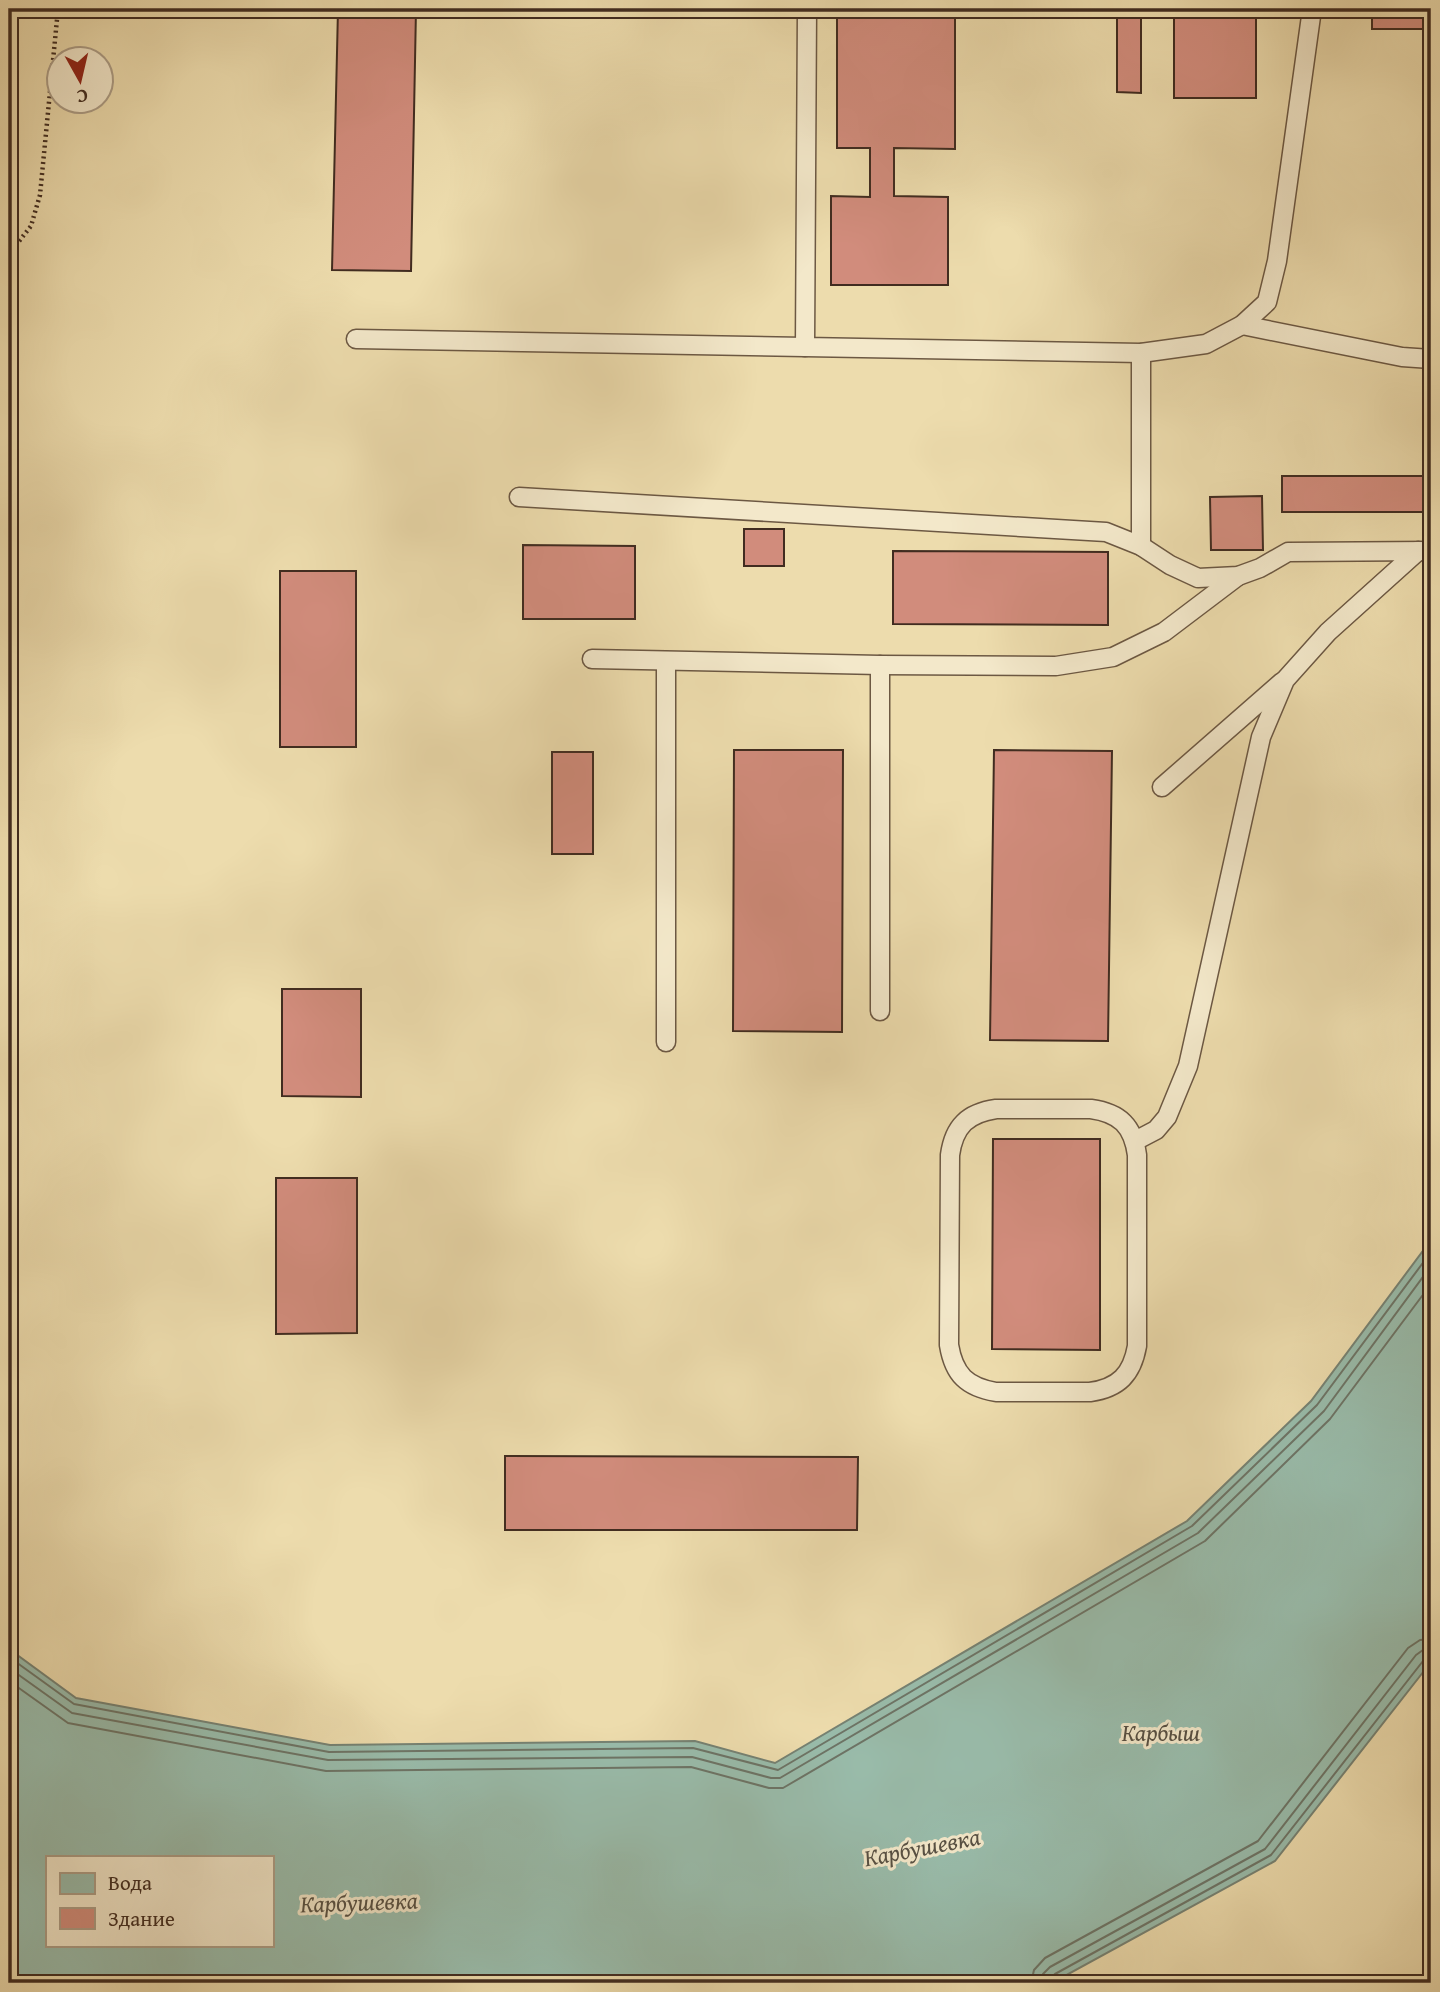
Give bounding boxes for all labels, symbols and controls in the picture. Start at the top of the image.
north arrow [46,46,116,116]
text: С [75,82,90,111]
water label: Карбыш [1122,1715,1200,1750]
water label: Карбушевка [861,1819,983,1875]
legend [46,1856,273,1946]
text: Вода [108,1867,152,1898]
water label: Карбушевка [300,1882,418,1922]
text: Здание [108,1903,175,1934]

